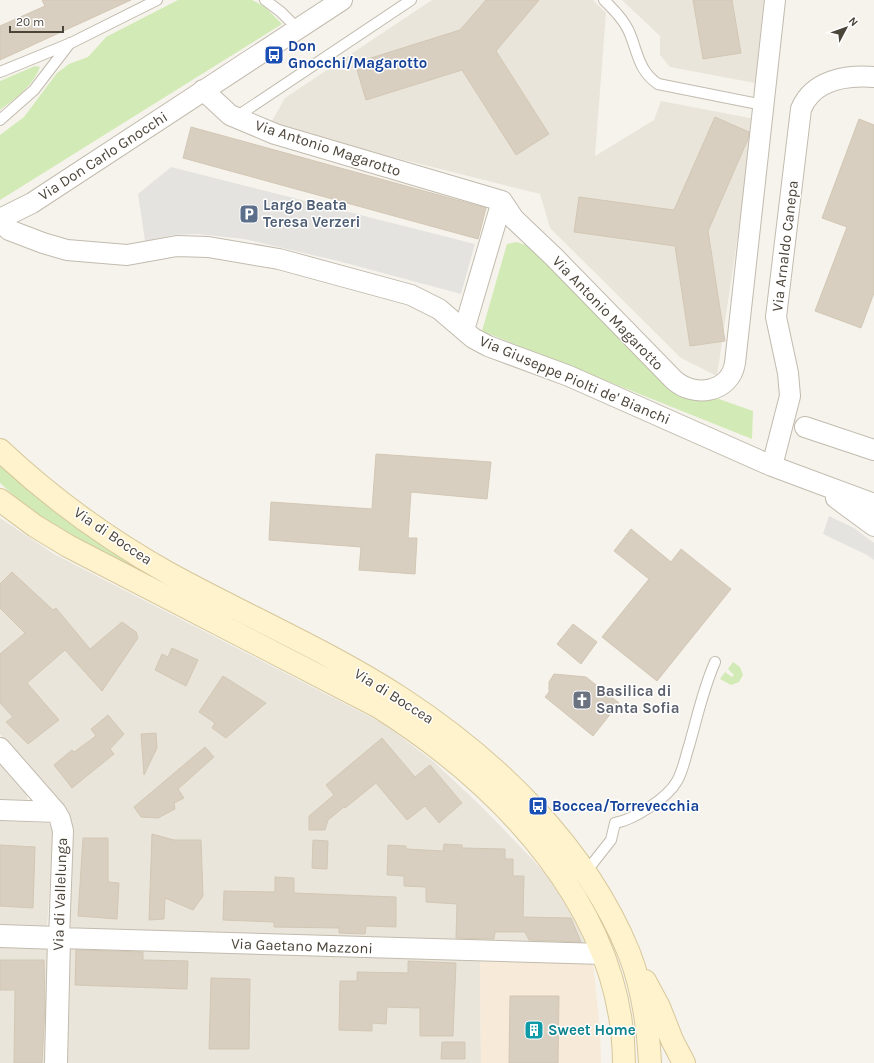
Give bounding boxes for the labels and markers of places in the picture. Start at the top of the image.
place label: Don Gnocchi/Magarotto [288,37,427,72]
bus stop icon: Don Gnocchi/Magarotto [263,44,285,66]
place label: Largo Beata Teresa Verzeri [263,196,360,231]
parking icon: Largo Beata Teresa Verzeri [238,203,260,225]
place label: Basilica di Santa Sofia [596,682,679,717]
church icon: Basilica di Santa Sofia [571,689,593,711]
bus stop icon: Boccea/Torrevecchia [527,795,549,817]
place label: Boccea/Torrevecchia [552,797,699,815]
building icon: Sweet Home [523,1019,545,1041]
place label: Sweet Home [548,1021,636,1039]

